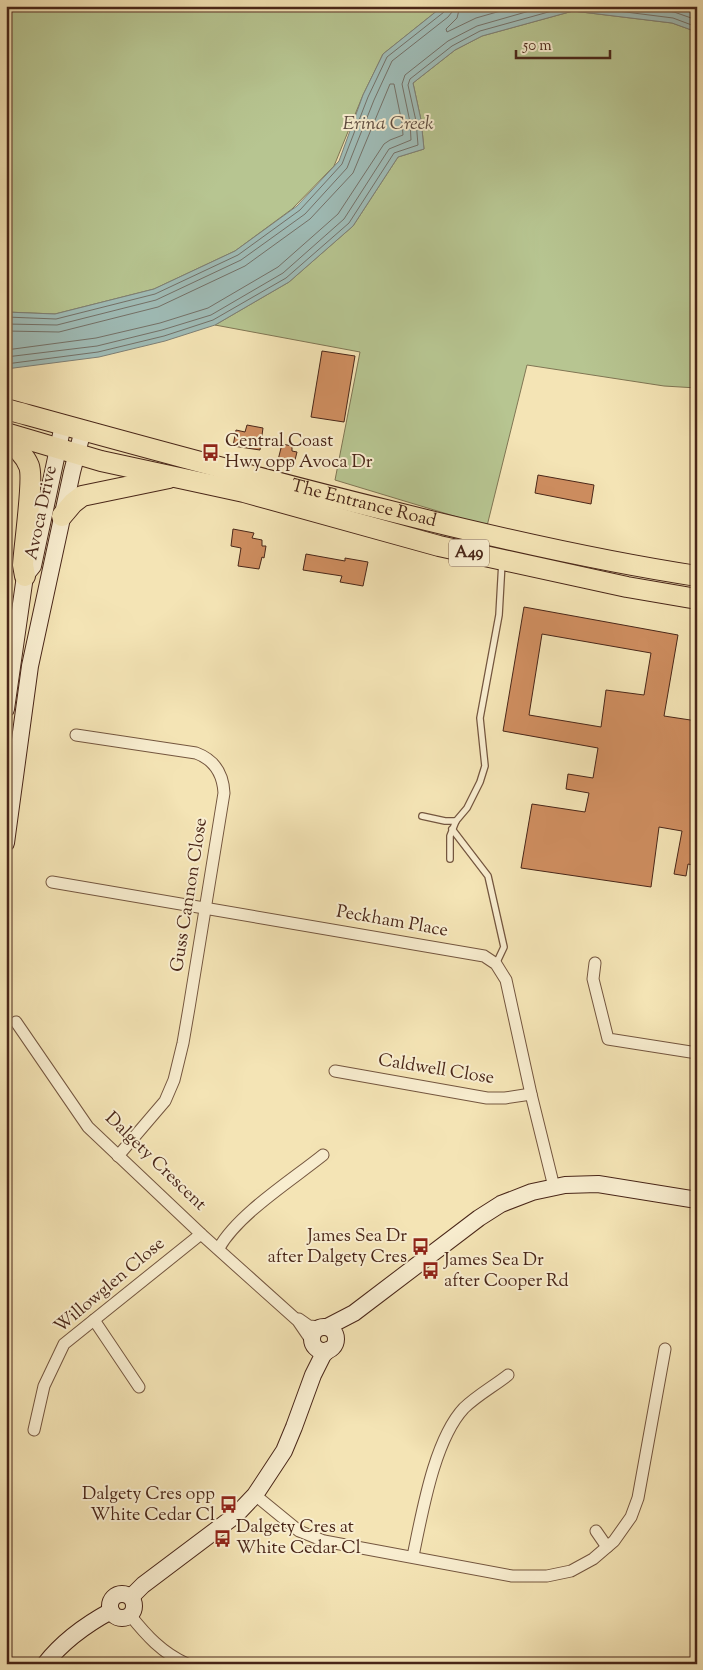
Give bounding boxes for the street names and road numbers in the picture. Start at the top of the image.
street label: Avoca Drive [19,463,65,563]
street label: The Entrance Road [288,474,439,535]
road number: A49 [449,540,489,566]
street label: Guss Cannon Close [165,816,215,974]
street label: Peckham Place [334,899,450,945]
street label: Caldwell Close [376,1048,496,1092]
street label: Dalgety Crescent [98,1106,212,1218]
street label: Willowglen Close [49,1232,171,1340]

